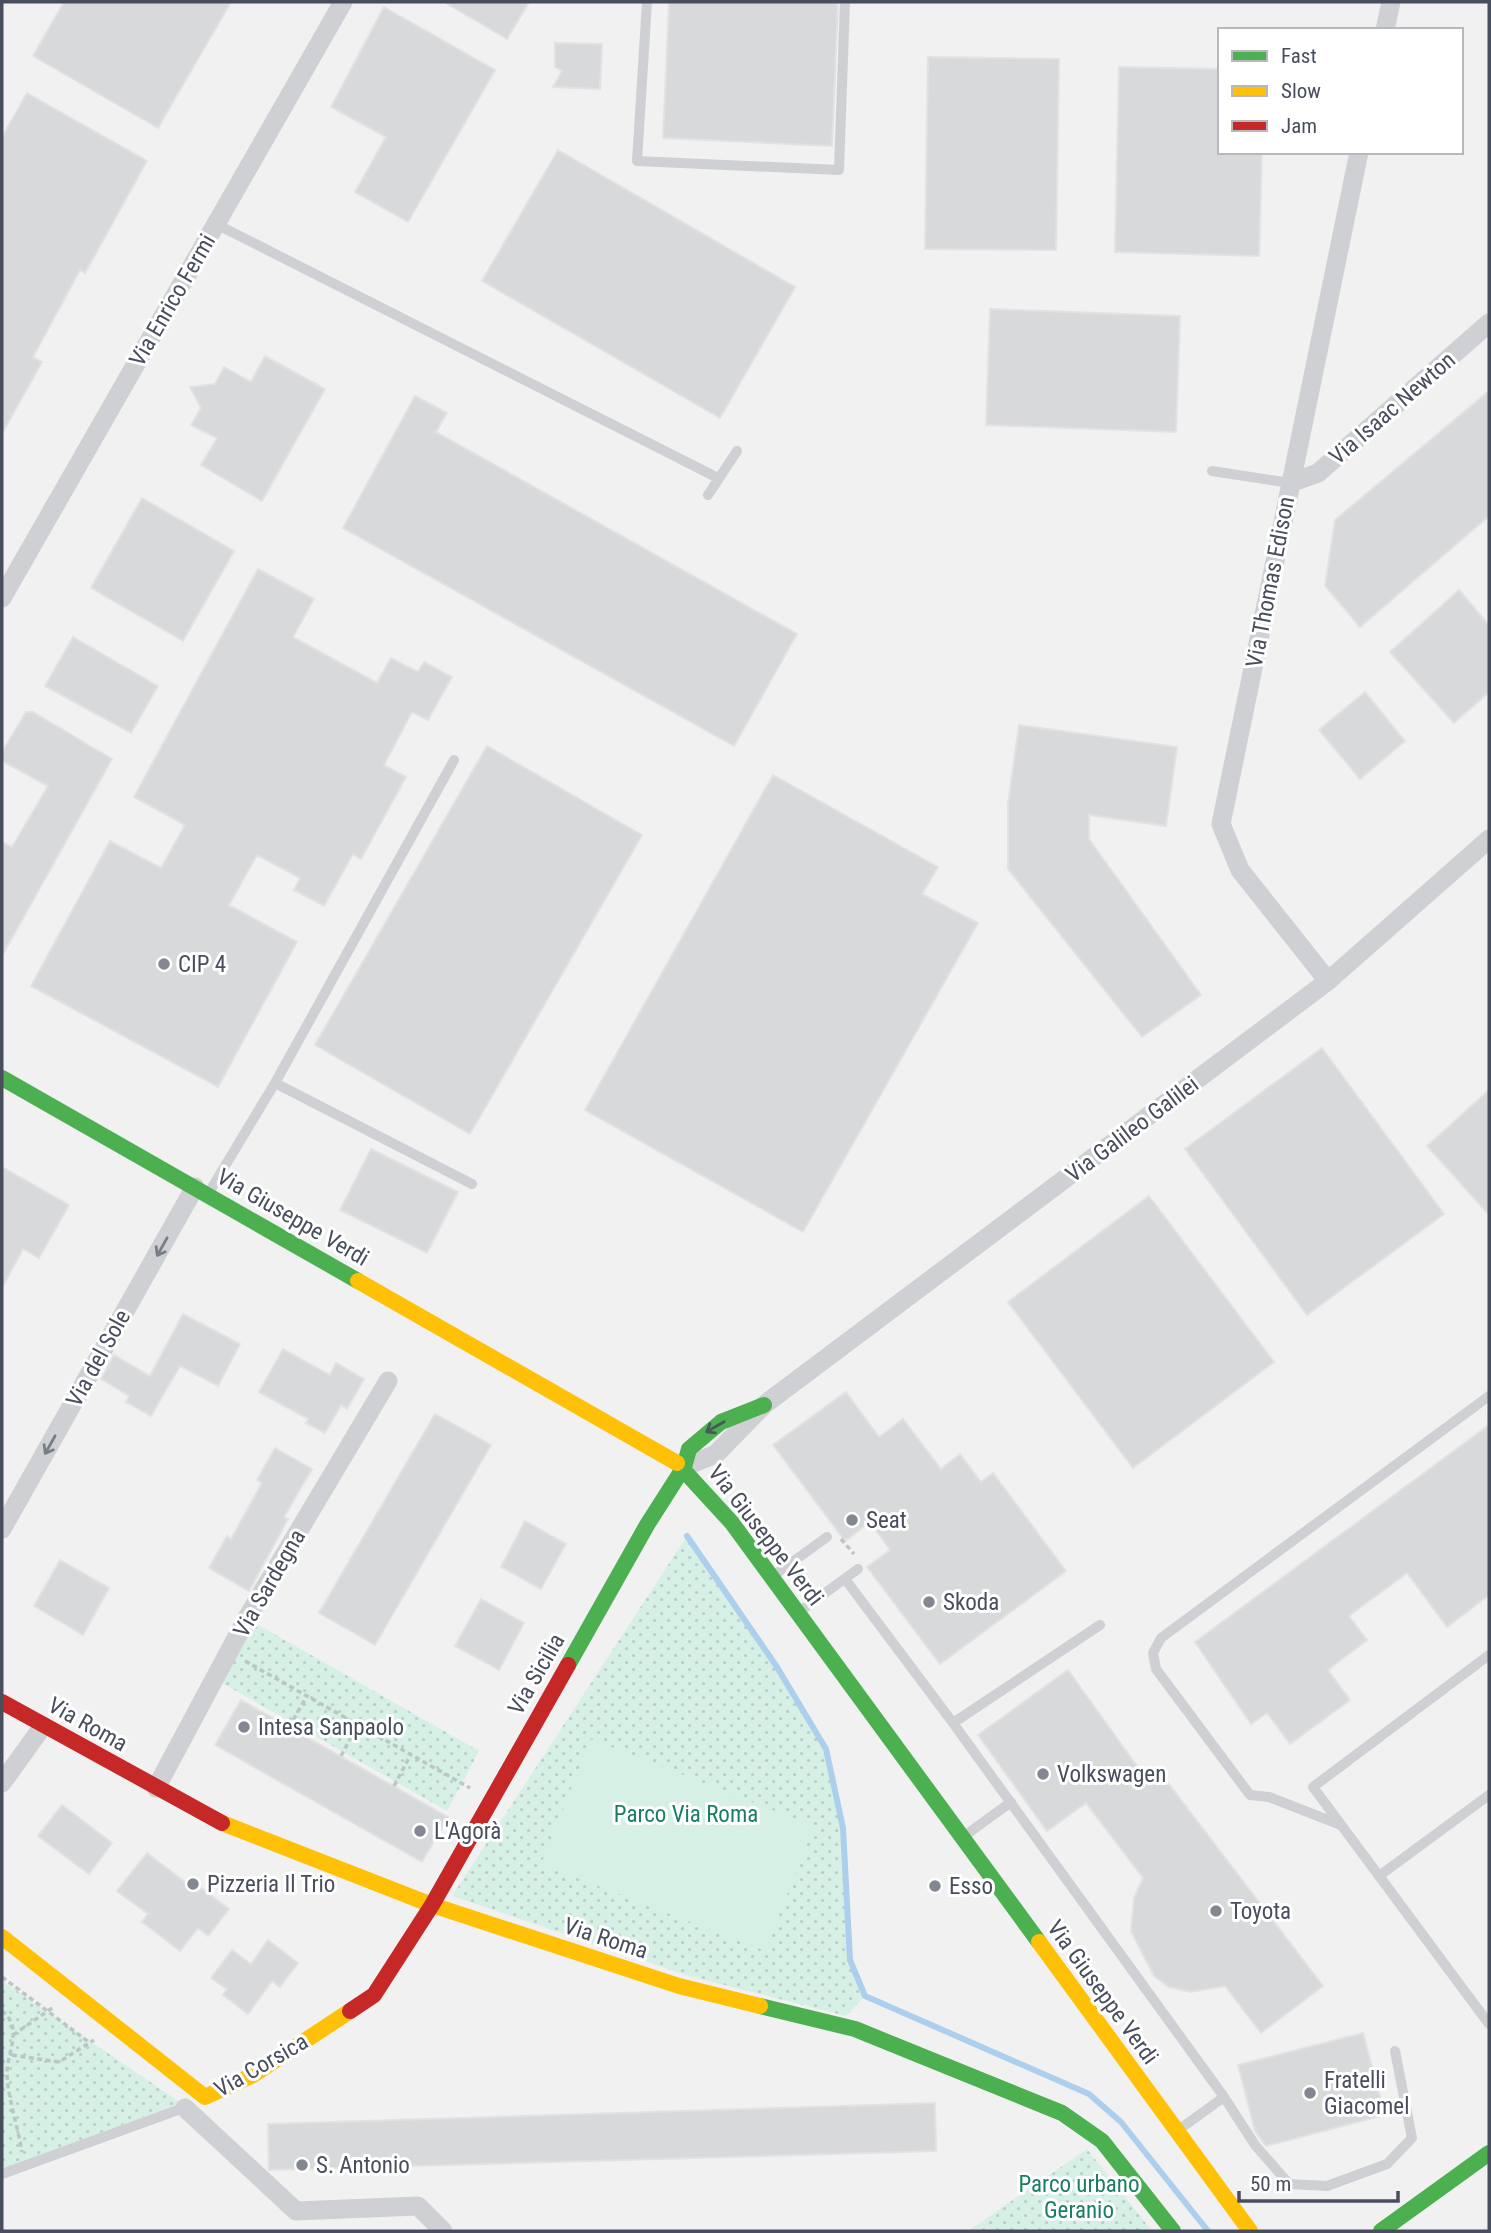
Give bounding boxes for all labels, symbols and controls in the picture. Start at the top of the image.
legend [1218,28,1463,154]
text: Fast [1281,44,1317,68]
text: Slow [1281,79,1321,103]
text: Jam [1281,114,1317,138]
street label: Via Enrico Fermi [124,229,221,371]
street label: Via Isaac Newton [1324,346,1461,470]
street label: Via Thomas Edison [1241,494,1300,670]
place label: CIP 4 [178,951,226,978]
marker: CIP 4 [156,956,172,972]
street label: Via Galileo Galilei [1061,1071,1204,1188]
street label: Via Giuseppe Verdi [212,1163,374,1272]
one-way arrow [154,1236,168,1256]
street label: Via del Sole [61,1305,136,1411]
one-way arrow [706,1420,726,1434]
one-way arrow [43,1434,57,1454]
street label: Via Giuseppe Verdi [702,1460,829,1611]
place label: Seat [866,1507,907,1534]
marker: Seat [844,1512,860,1528]
street label: Via Sardegna [228,1525,311,1642]
place label: Skoda [943,1589,999,1616]
marker: Skoda [921,1594,937,1610]
street label: Via Sicilia [502,1629,570,1720]
street label: Via Roma [43,1692,132,1757]
place label: Intesa Sanpaolo [258,1714,404,1741]
marker: Intesa Sanpaolo [236,1719,252,1735]
place label: Volkswagen [1057,1761,1166,1788]
marker: Volkswagen [1035,1766,1051,1782]
park label: Parco Via Roma [614,1801,758,1828]
place label: L'Agorà [434,1818,501,1845]
marker: L'Agorà [412,1823,428,1839]
place label: Pizzeria Il Trio [207,1871,335,1898]
place label: Esso [949,1873,993,1900]
marker: Pizzeria Il Trio [185,1876,201,1892]
marker: Esso [927,1878,943,1894]
place label: Toyota [1230,1898,1291,1925]
marker: Toyota [1208,1903,1224,1919]
street label: Via Roma [561,1912,651,1965]
street label: Via Giuseppe Verdi [1041,1915,1164,2069]
street label: Via Corsica [210,2028,313,2103]
place label: Fratelli Giacomel [1324,2067,1409,2120]
marker: Fratelli Giacomel [1302,2085,1318,2101]
place label: S. Antonio [316,2152,410,2179]
marker: S. Antonio [294,2157,310,2173]
scale bar [1239,2160,1398,2204]
park label: Parco urbano Geranio [1018,2171,1140,2224]
text: 50 m [1250,2172,1291,2196]

